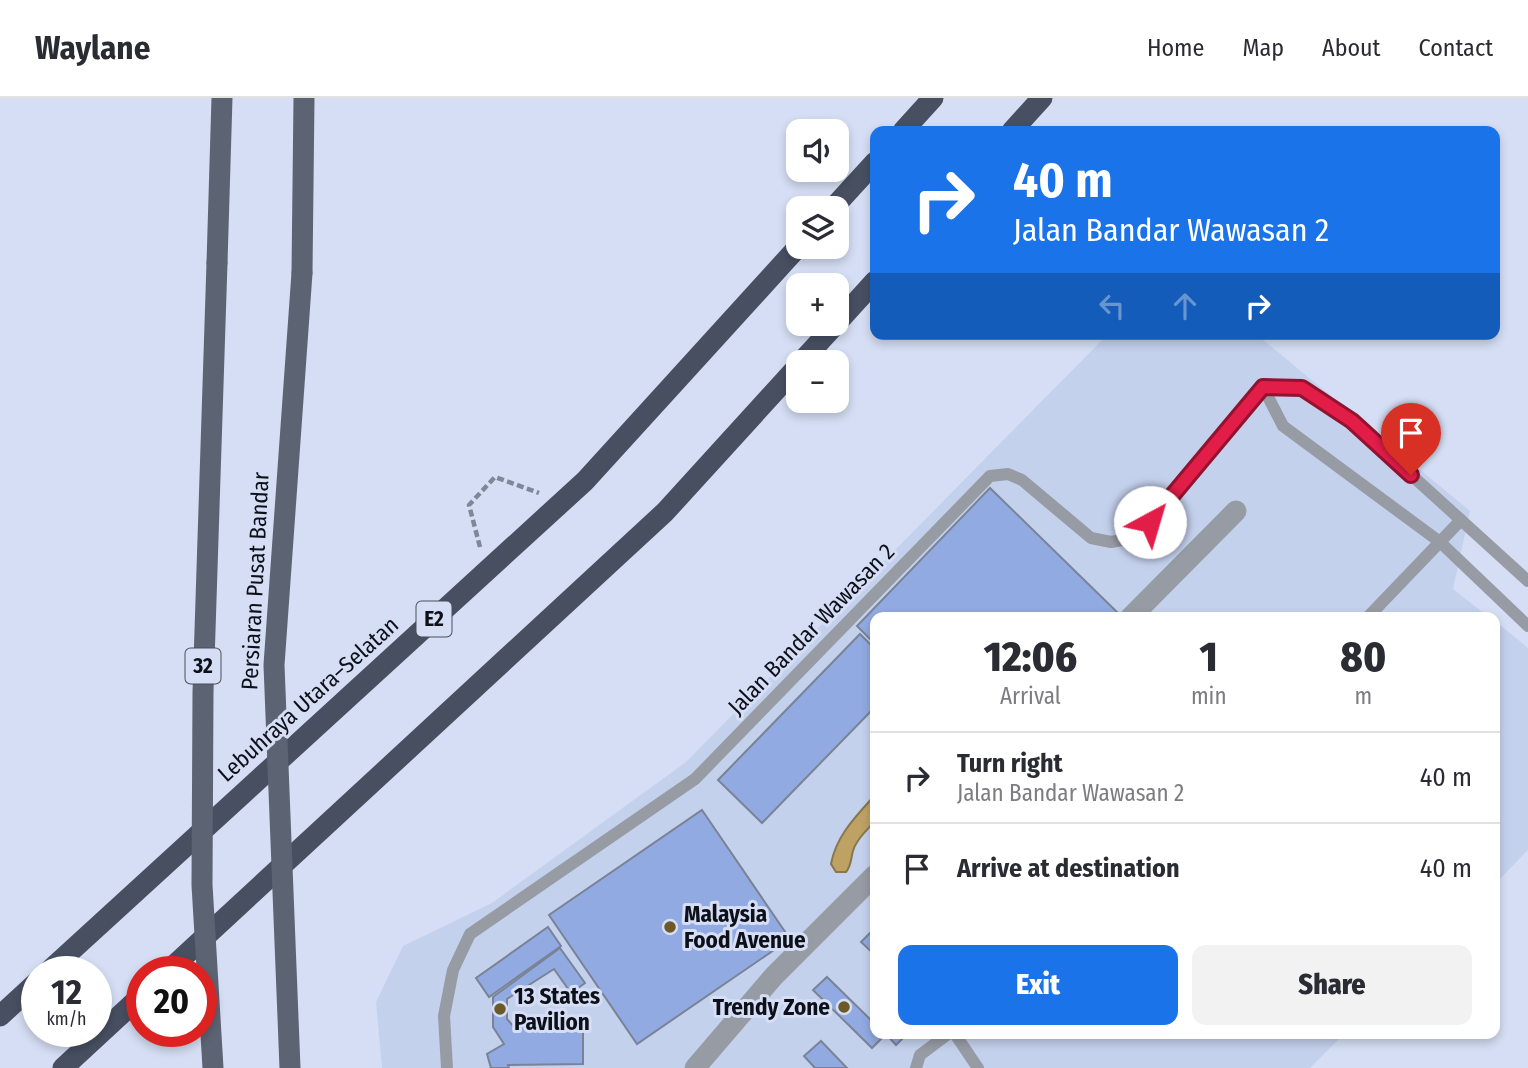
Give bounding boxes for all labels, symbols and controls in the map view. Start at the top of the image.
text: Waylane [35,28,150,68]
text: Home [1147,34,1204,62]
text: Map [1242,34,1284,62]
text: About [1322,34,1380,62]
text: Contact [1418,34,1493,62]
map controls [786,119,849,413]
button: sound [786,119,849,182]
text: 40 m [1013,151,1113,210]
icon: right [898,154,989,245]
button: layers [786,196,849,259]
text: Jalan Bandar Wawasan 2 [1013,211,1329,249]
button: + [786,273,849,336]
icon: left [1093,287,1131,325]
icon: ahead [1166,287,1204,325]
icon: right [1239,287,1277,325]
button: − [786,350,849,413]
pin [1381,403,1441,475]
icon: arrive [1392,414,1430,452]
street label: Persiaran Pusat Bandar [235,471,275,691]
position arrow [1113,485,1187,559]
street label: Jalan Bandar Wawasan 2 [722,538,900,720]
road number: E2 [416,602,452,636]
street label: Lebuhraya Utara–Selatan [212,610,404,788]
text: 12:06 [984,632,1077,682]
text: 1 [1200,632,1218,682]
text: 80 [1340,632,1386,682]
road number: 32 [186,648,220,684]
text: Arrival [1000,682,1061,710]
text: min [1191,682,1227,710]
text: m [1354,682,1372,710]
text: Turn right [957,748,1063,779]
icon: right [898,759,936,797]
text: 40 m [1420,762,1472,793]
text: Jalan Bandar Wawasan 2 [957,779,1184,807]
icon: arrive [898,850,936,888]
text: Arrive at destination [957,853,1180,884]
text: 40 m [1420,853,1472,884]
place label: Malaysia Food Avenue [684,900,806,954]
marker: Malaysia Food Avenue [662,919,678,935]
button: Exit [898,945,1178,1025]
button: Share [1192,945,1472,1025]
speed limit sign: 20 [126,956,217,1047]
text: 12 [51,971,82,1013]
place label: 13 States Pavilion [514,982,600,1036]
place label: Trendy Zone [713,993,830,1021]
marker: Trendy Zone [836,999,852,1015]
marker: 13 States Pavilion [492,1001,508,1017]
text: km/h [46,1008,87,1030]

